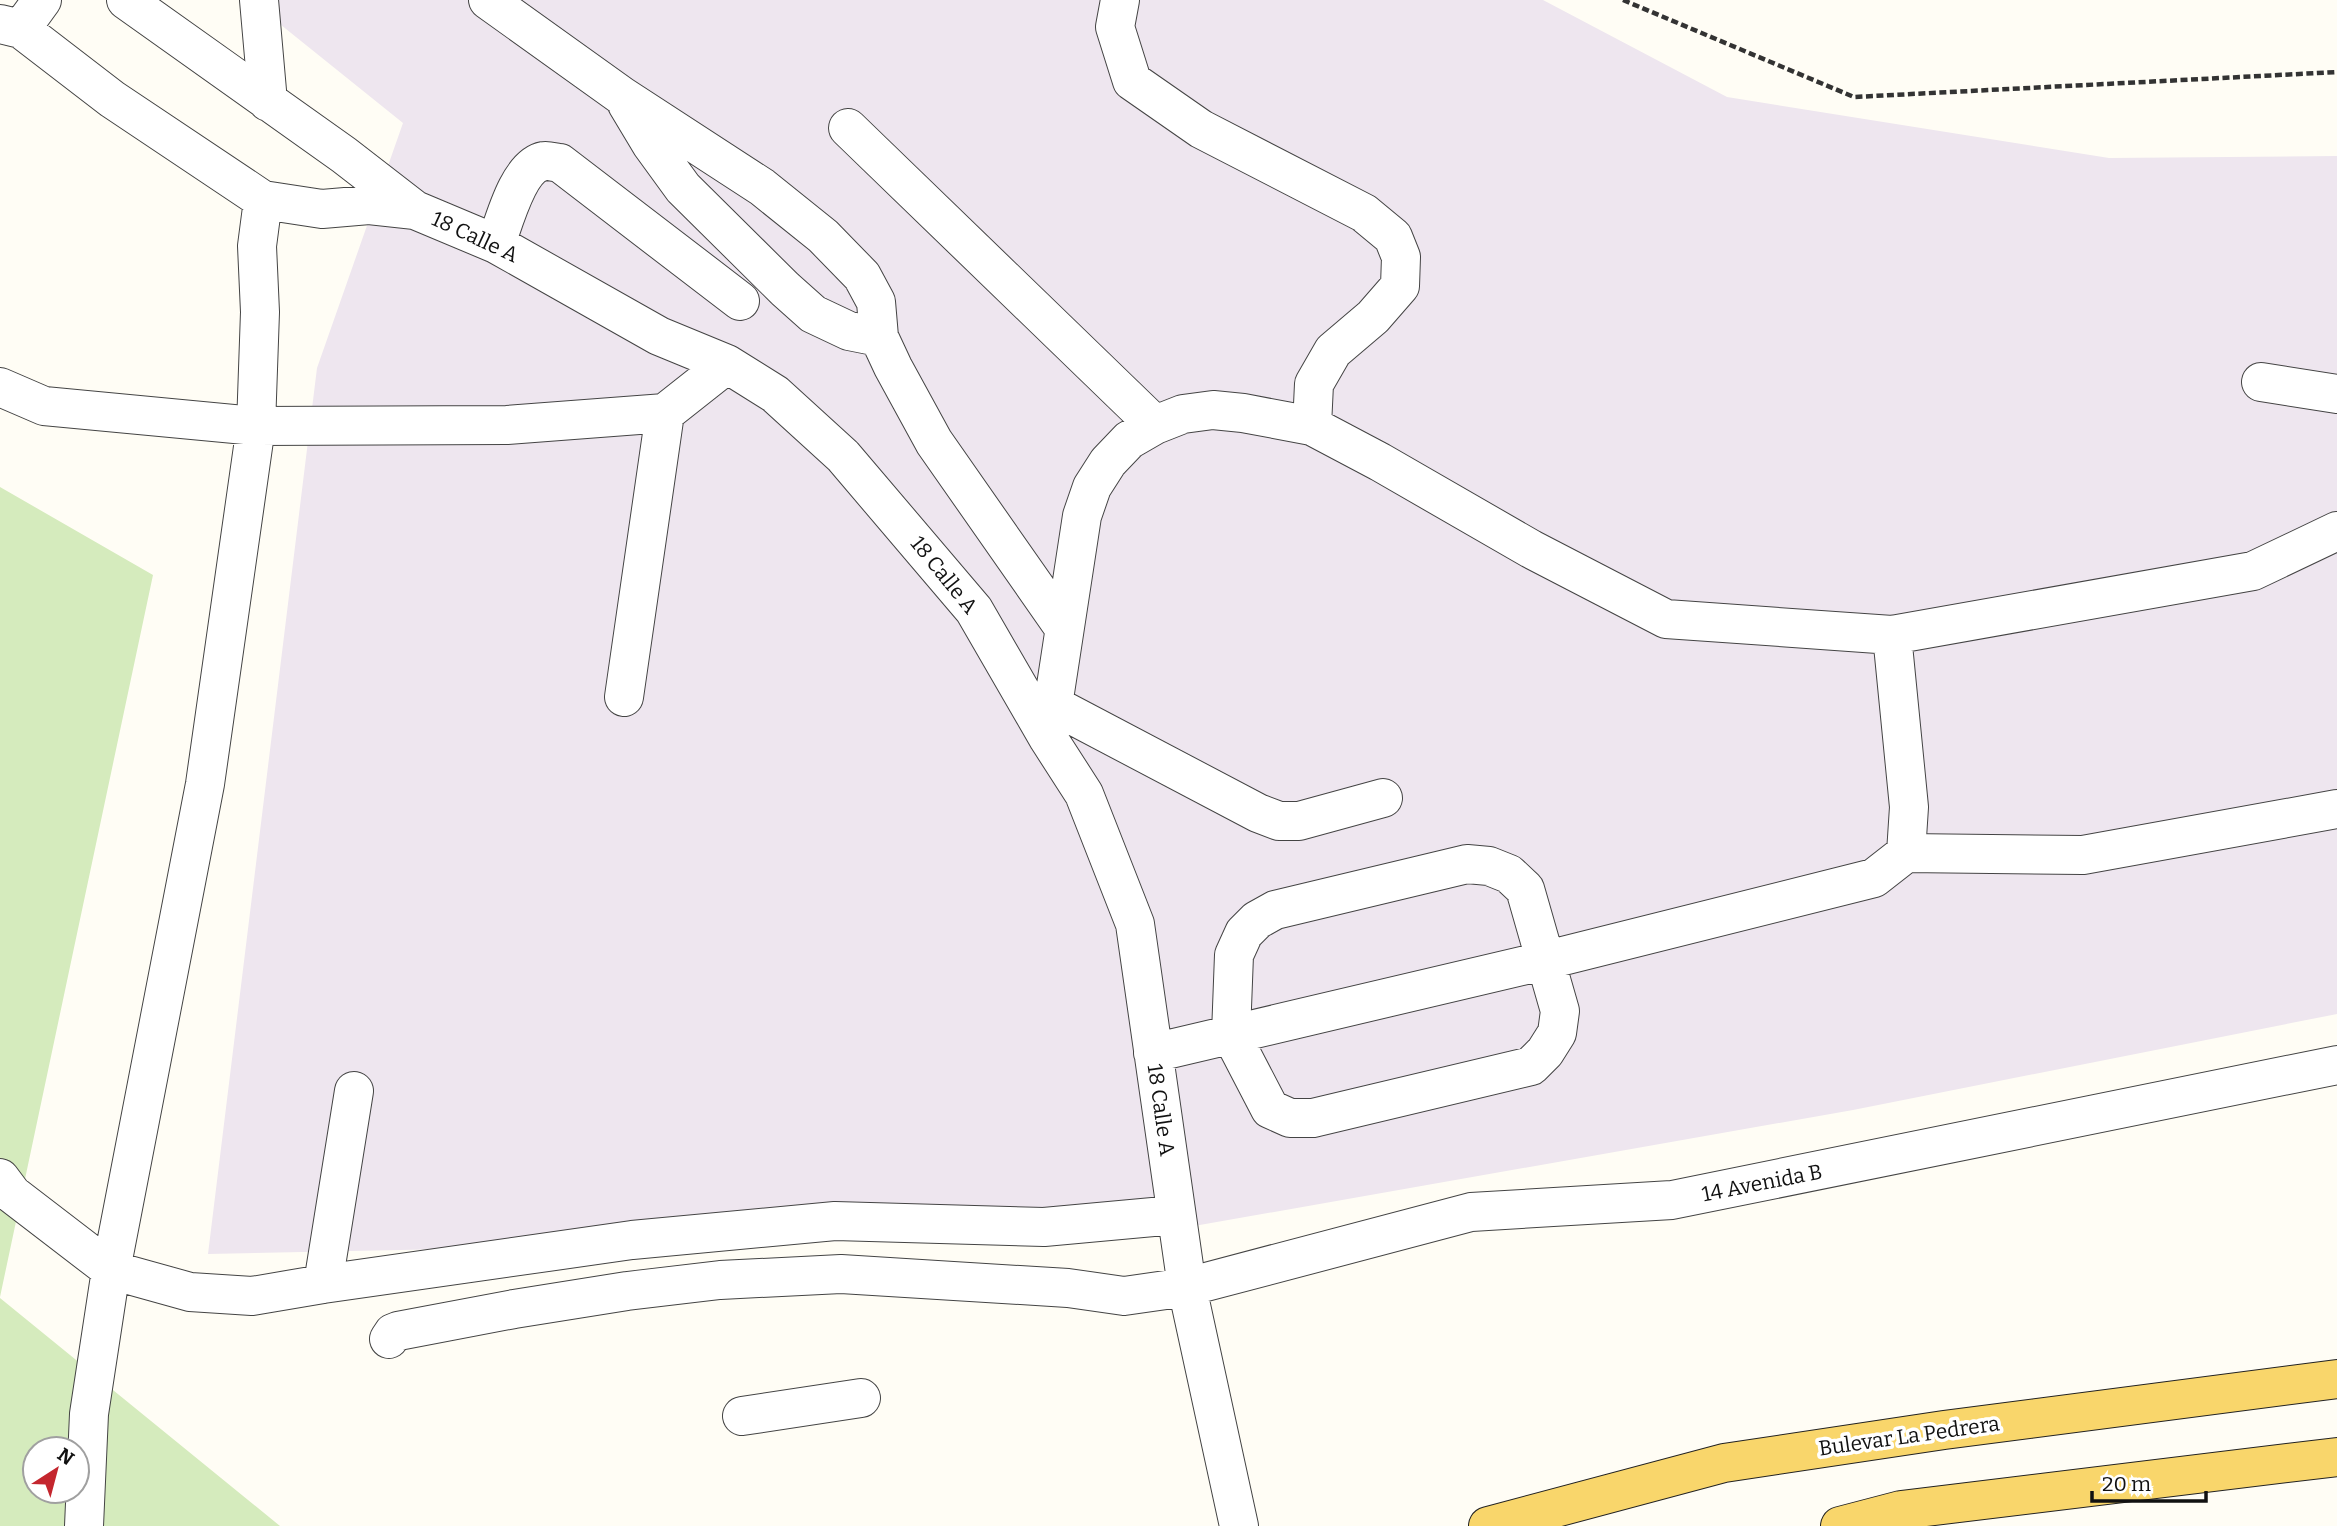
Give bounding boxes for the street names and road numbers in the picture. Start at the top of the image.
street label: 18 Calle A [428,206,523,268]
street label: 18 Calle A [905,531,983,619]
street label: 18 Calle A [1142,1062,1180,1158]
street label: 14 Avenida B [1700,1159,1824,1207]
street label: Bulevar La Pedrera [1817,1410,2002,1462]

